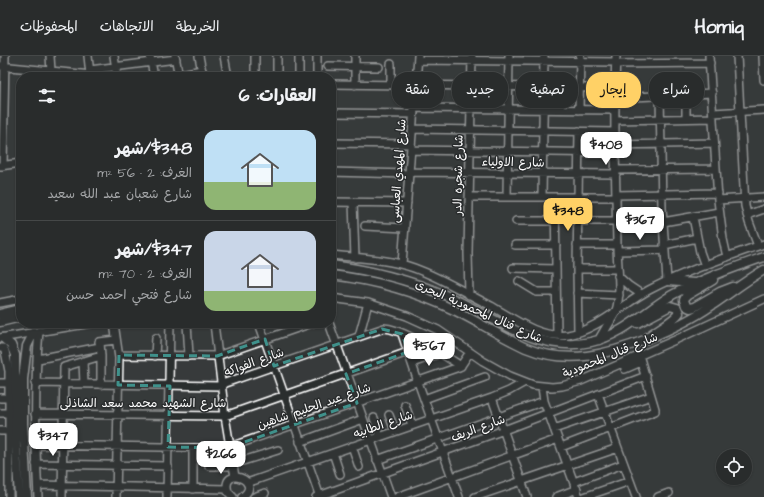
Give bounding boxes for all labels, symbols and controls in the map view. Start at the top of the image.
text: Homiq [694,14,744,41]
text: المحفوظات [20,17,78,37]
text: الاتجاهات [100,17,154,37]
text: الخريطة [176,17,219,37]
chip: شقة [392,72,444,108]
chip: جديد [452,72,508,108]
chip: تصفية [516,72,578,108]
chip: إيجار [586,72,641,108]
chip: شراء [649,72,704,108]
text: العقارات: 6 [239,84,316,108]
icon: filters [36,85,58,107]
street label: شارع المهدي العباسى [386,118,411,224]
pin: $408 [582,132,630,166]
street label: شارع شجره الدر [449,134,468,217]
text: $408 [590,136,622,154]
text: $348/شهر [115,137,192,161]
icon: home [236,146,284,194]
street label: شارع الاولياء [481,153,545,172]
text: الغرف: 2 · 56 m² [97,164,192,182]
text: شارع شعبان عبد الله سعيد [48,185,192,203]
pin: $348 [544,198,592,232]
text: $348 [552,202,584,220]
pin: $367 [616,207,664,241]
text: $367 [625,211,655,229]
text: $347/شهر [116,238,192,262]
icon: home [236,247,284,295]
text: الغرف: 2 · 70 m² [99,265,192,283]
street label: شارع قنال المحمودية البحرى [412,276,545,347]
text: شارع فتحي احمد حسن [66,286,192,304]
street label: شارع قنال المحمودية [560,329,660,382]
pin: $567 [405,333,453,367]
text: $567 [413,337,445,355]
street label: شارع الفواكه [222,344,286,381]
street label: شارع عبد الحليم شاهين [255,379,373,434]
street label: شارع الشهيد محمد سعد الشاذلى [60,395,226,412]
street label: شارع الطابيه [351,406,415,443]
street label: شارع الريف [449,411,508,446]
pin: $347 [29,423,77,457]
text: $347 [38,427,68,445]
pin: $266 [197,441,245,475]
text: $266 [206,445,236,463]
map controls [716,449,752,485]
button: locate [716,449,752,485]

